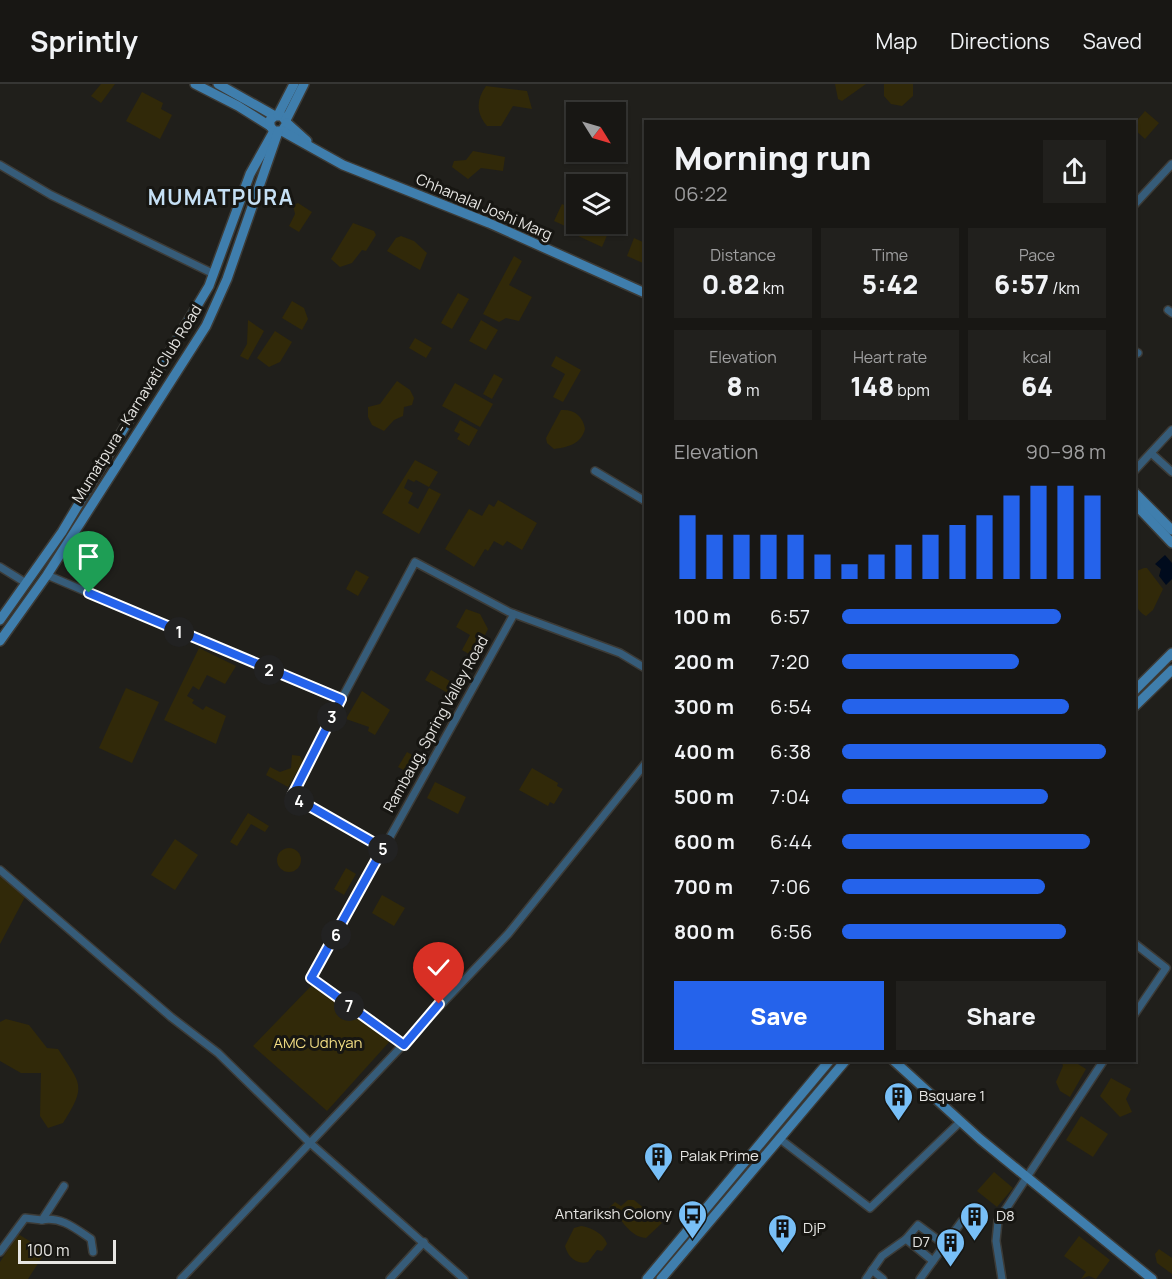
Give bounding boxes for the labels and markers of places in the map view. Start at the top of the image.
pin [63,531,114,593]
pin: 1 [164,617,194,647]
pin: 2 [254,655,284,685]
pin: 3 [317,702,347,732]
pin: 4 [284,786,314,816]
pin: 5 [368,834,398,864]
pin: 6 [321,920,351,950]
pin [413,942,464,1004]
pin: 7 [334,991,364,1021]
building icon: Bsquare 1 [882,1080,914,1122]
place label: Bsquare 1 [919,1085,985,1106]
building icon: Palak Prime [643,1140,675,1182]
place label: Palak Prime [680,1145,759,1166]
bus stop icon: Antariksh Colony [677,1198,709,1240]
building icon: D8 [959,1200,991,1242]
place label: Antariksh Colony [555,1203,672,1224]
place label: D8 [996,1205,1015,1226]
building icon: DjP [766,1212,798,1254]
place label: DjP [803,1217,826,1238]
building icon: D7 [935,1226,967,1268]
place label: D7 [912,1231,930,1252]

